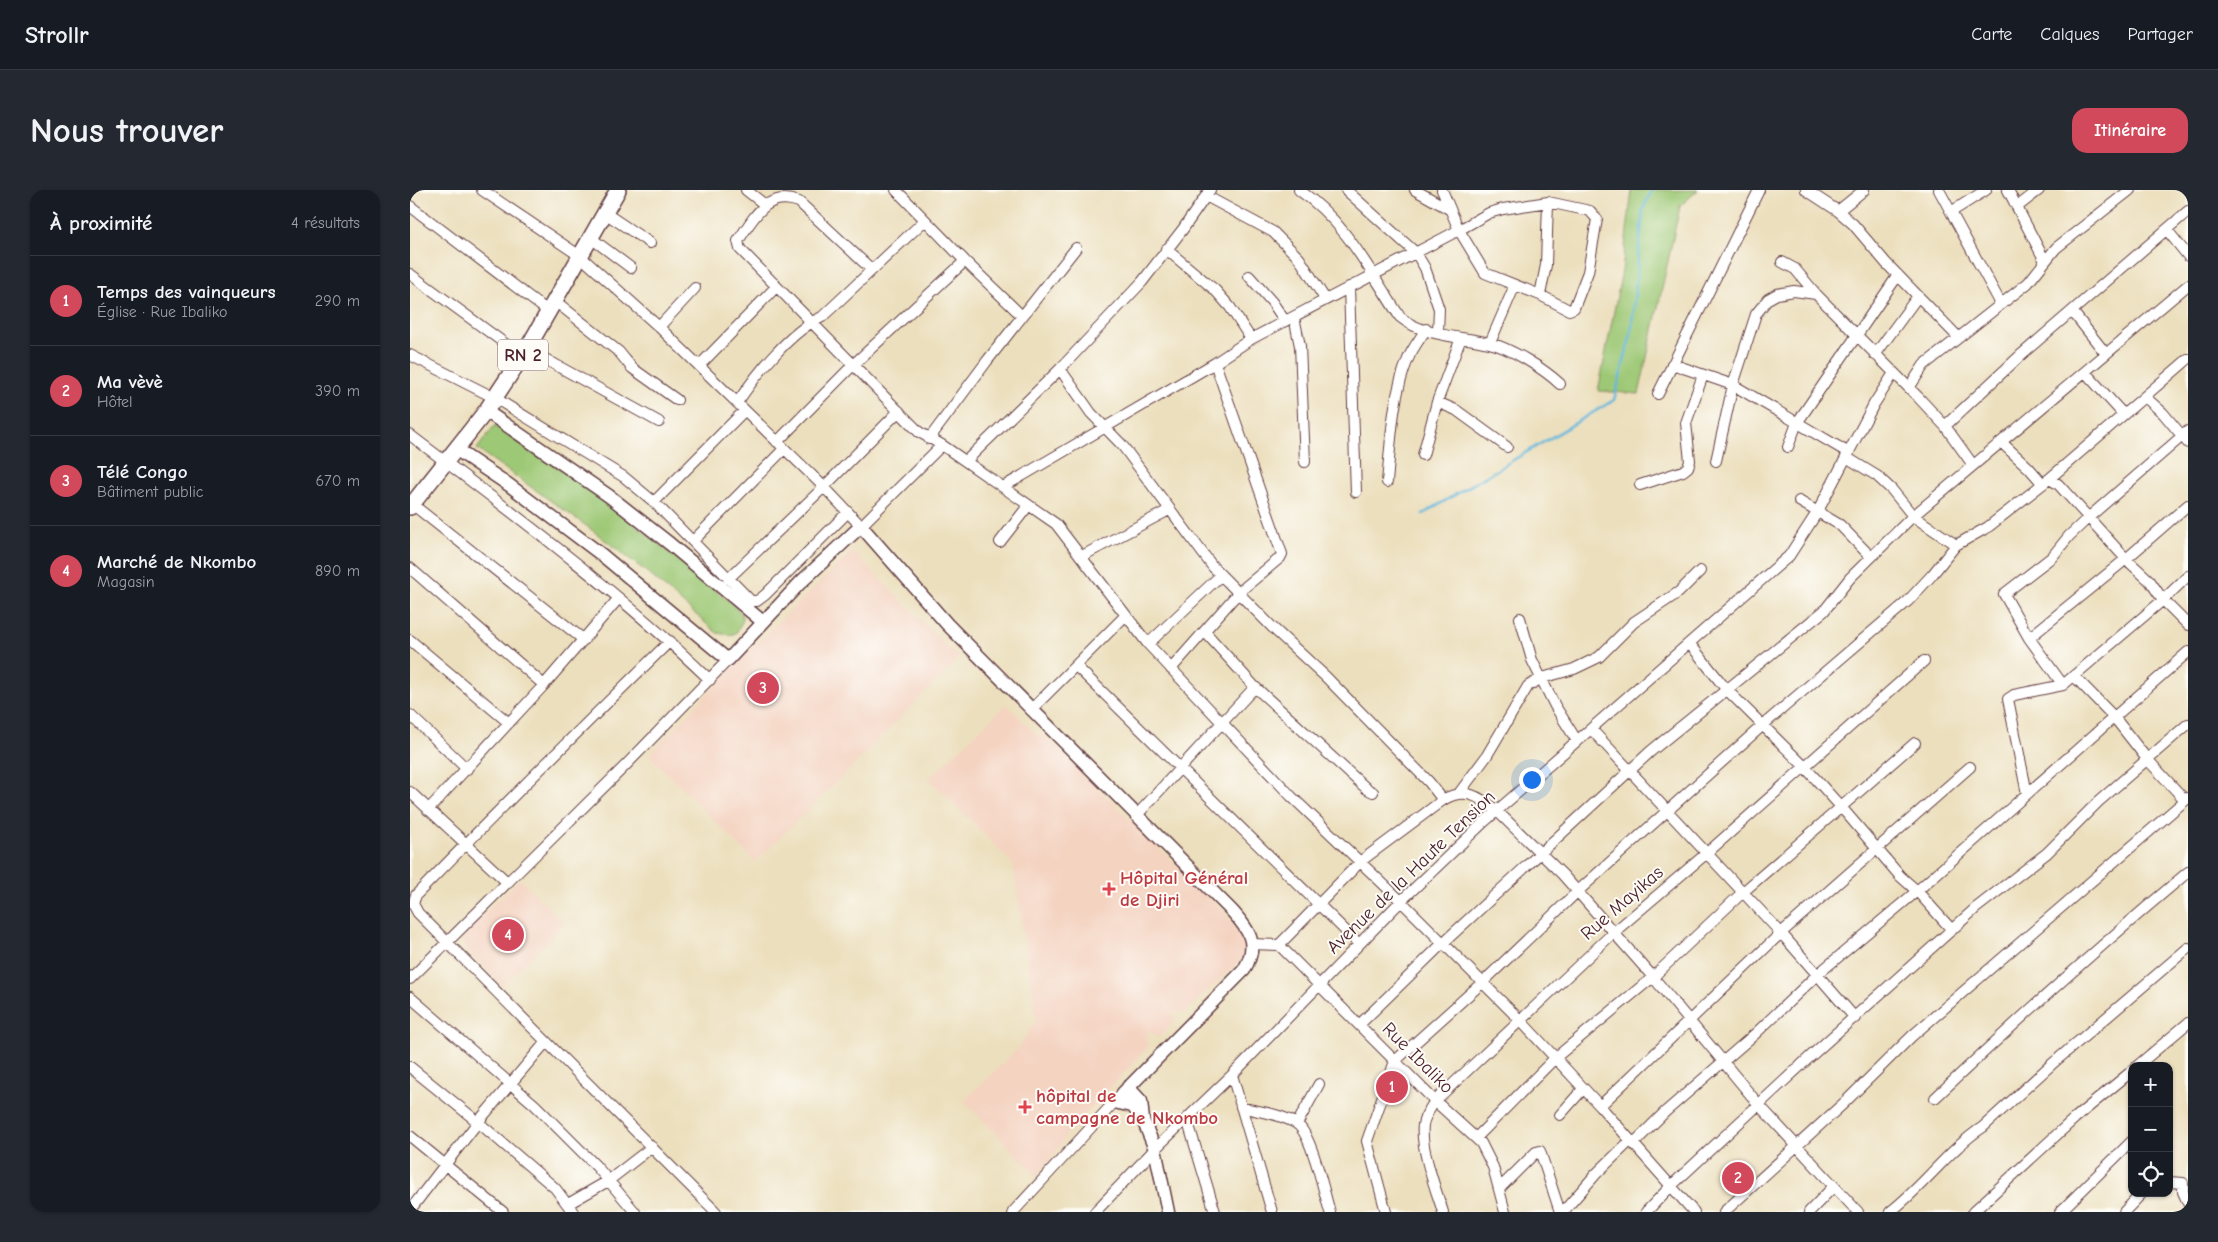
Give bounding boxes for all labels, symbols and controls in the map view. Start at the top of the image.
text: Strollr [25,21,89,49]
text: Carte [1971,24,2012,45]
text: Calques [2040,24,2100,45]
text: Partager [2128,24,2193,45]
button: Itinéraire [2072,108,2188,153]
text: Nous trouver [30,110,223,151]
text: À proximité [50,211,152,235]
text: 4 résultats [291,214,360,232]
text: Temps des vainqueurs [97,281,276,303]
text: 1 [63,292,69,310]
text: 290 m [315,292,360,310]
text: Église · Rue Ibaliko [97,303,228,321]
road number: RN 2 [498,340,548,370]
text: Ma vèvè [97,371,163,393]
text: 2 [62,382,70,400]
text: 390 m [315,382,360,400]
text: Hôtel [97,393,133,411]
text: Télé Congo [97,461,188,483]
text: 3 [62,472,70,490]
text: 670 m [315,472,360,490]
text: Bâtiment public [97,483,203,501]
text: Marché de Nkombo [97,551,256,573]
text: 4 [62,562,70,580]
text: 890 m [315,562,360,580]
text: Magasin [97,573,155,591]
pin: 3 [747,669,779,707]
your location [1519,767,1545,793]
street label: Avenue de la Haute Tension [1322,786,1500,958]
street label: Rue Mayikas [1576,861,1668,945]
place label: Hôpital Général de Djiri [1120,867,1248,911]
marker: Hôpital Général de Djiri [1102,882,1116,896]
pin: 4 [492,916,524,954]
street label: Rue Ibaliko [1378,1018,1458,1098]
map controls [2128,1062,2173,1197]
button: + [2128,1062,2173,1107]
pin: 1 [1376,1068,1408,1106]
place label: hôpital de campagne de Nkombo [1036,1085,1218,1129]
marker: hôpital de campagne de Nkombo [1018,1100,1032,1114]
button: − [2128,1107,2173,1152]
button: locate [2128,1152,2173,1197]
pin: 2 [1722,1159,1754,1197]

